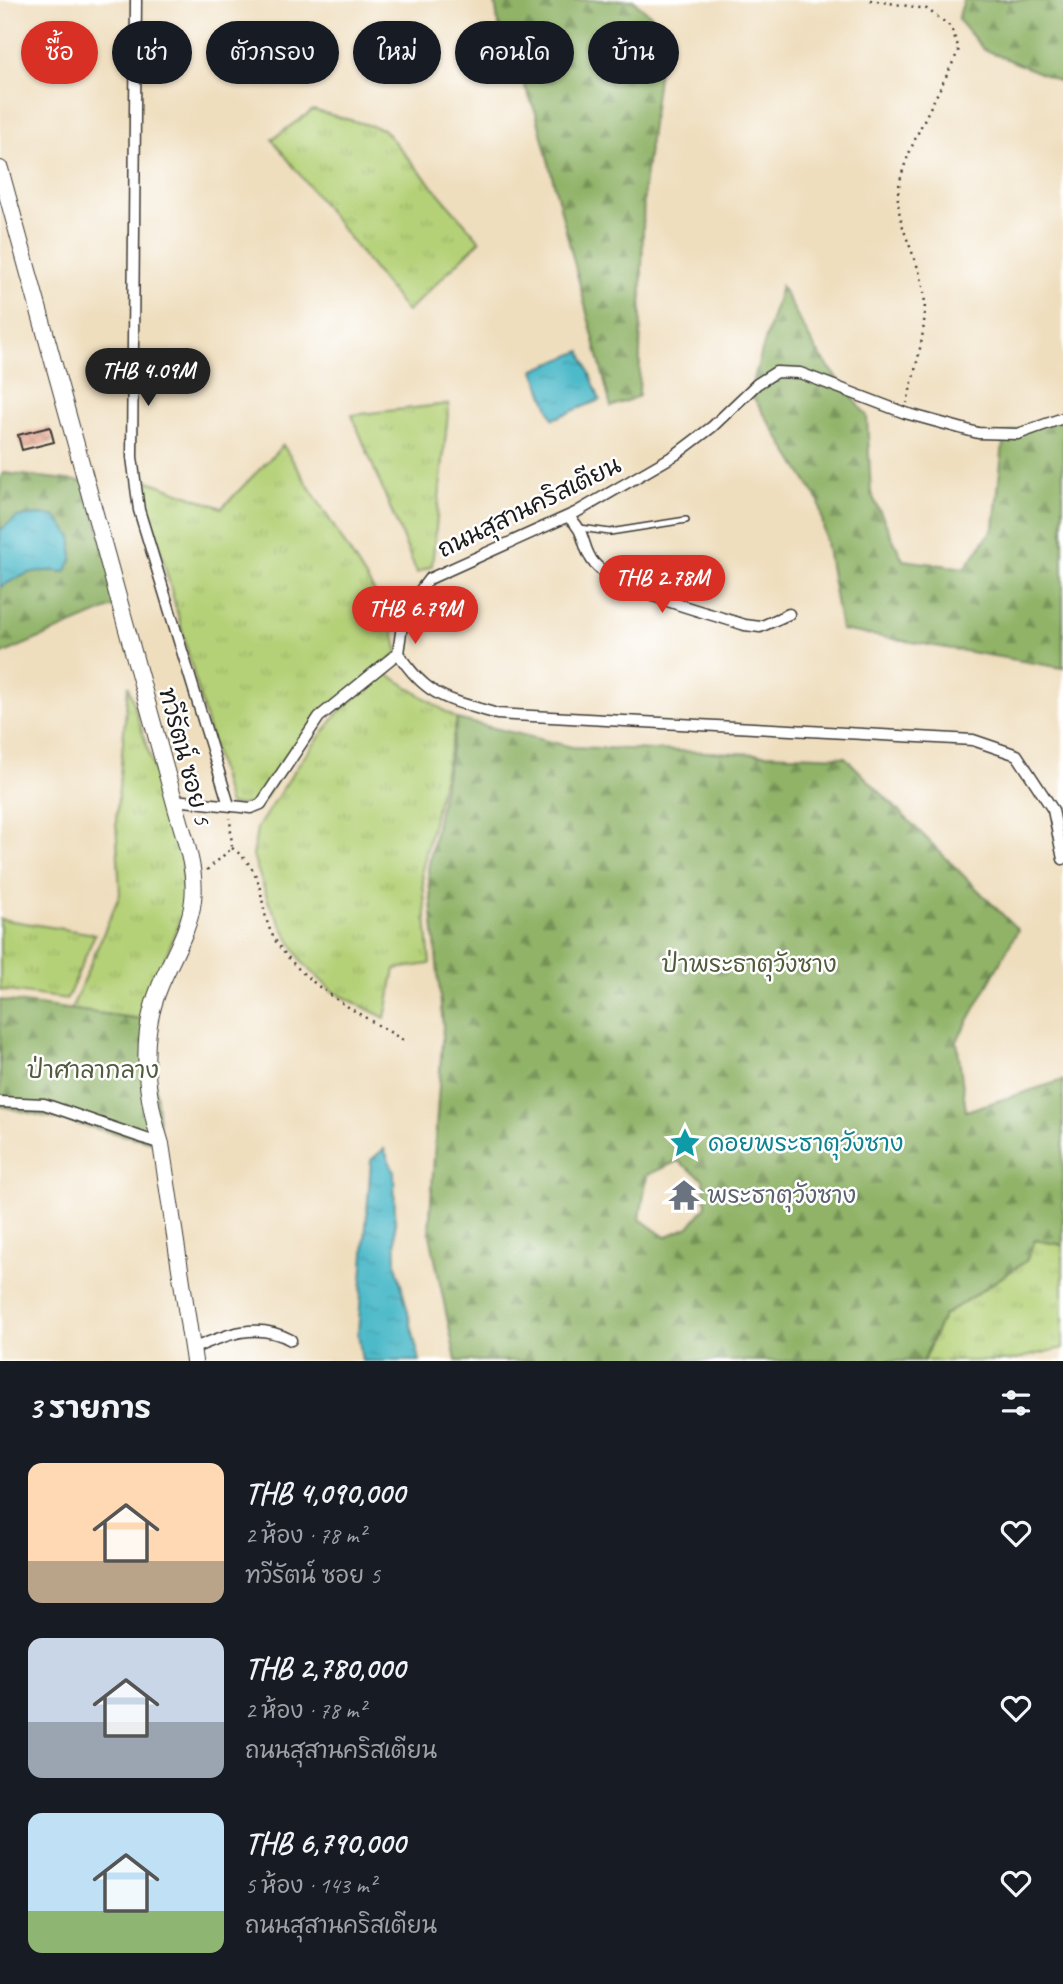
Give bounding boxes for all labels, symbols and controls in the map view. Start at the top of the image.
chip: ซื้อ [21,21,98,84]
chip: เช่า [112,21,192,84]
chip: ตัวกรอง [206,21,339,84]
chip: ใหม่ [353,21,441,84]
chip: คอนโด [455,21,574,84]
chip: บ้าน [588,21,679,84]
pin: THB 4.09M [68,348,228,408]
text: THB 4.09M [101,356,195,385]
street label: ถนนสุสานคริสเตียน [432,450,627,567]
pin: THB 2.78M [582,556,742,615]
text: THB 2.78M [615,563,709,592]
pin: THB 6.79M [335,586,495,646]
text: THB 6.79M [368,594,462,623]
street label: ทวีรัตน์ ซอย 5 [152,684,219,829]
park label: ป่าพระธาตุวังซาง [661,949,837,982]
park label: ป่าศาลากลาง [27,1055,159,1085]
place icon: ดอยพระธาตุวังซาง [668,1126,702,1160]
place label: ดอยพระธาตุวังซาง [708,1128,904,1161]
temple icon: พระธาตุวังซาง [667,1178,701,1212]
place label: พระธาตุวังซาง [707,1180,856,1213]
icon: filters [997,1384,1035,1422]
text: 3 รายการ [28,1389,151,1427]
text: THB 4,090,000 [245,1474,405,1512]
icon: home [84,1491,168,1575]
icon: heart [997,1514,1035,1552]
text: 2 ห้อง · 78 m² [245,1521,365,1550]
text: ทวีรัตน์ ซอย 5 [245,1561,380,1590]
text: THB 2,780,000 [245,1649,405,1687]
icon: home [84,1666,168,1750]
icon: heart [997,1689,1035,1727]
text: 2 ห้อง · 78 m² [245,1696,365,1725]
text: ถนนสุสานคริสเตียน [245,1736,437,1765]
text: THB 6,790,000 [245,1824,405,1862]
icon: home [84,1841,168,1925]
icon: heart [997,1864,1035,1902]
text: 5 ห้อง · 143 m² [245,1871,376,1900]
text: ถนนสุสานคริสเตียน [245,1911,437,1940]

